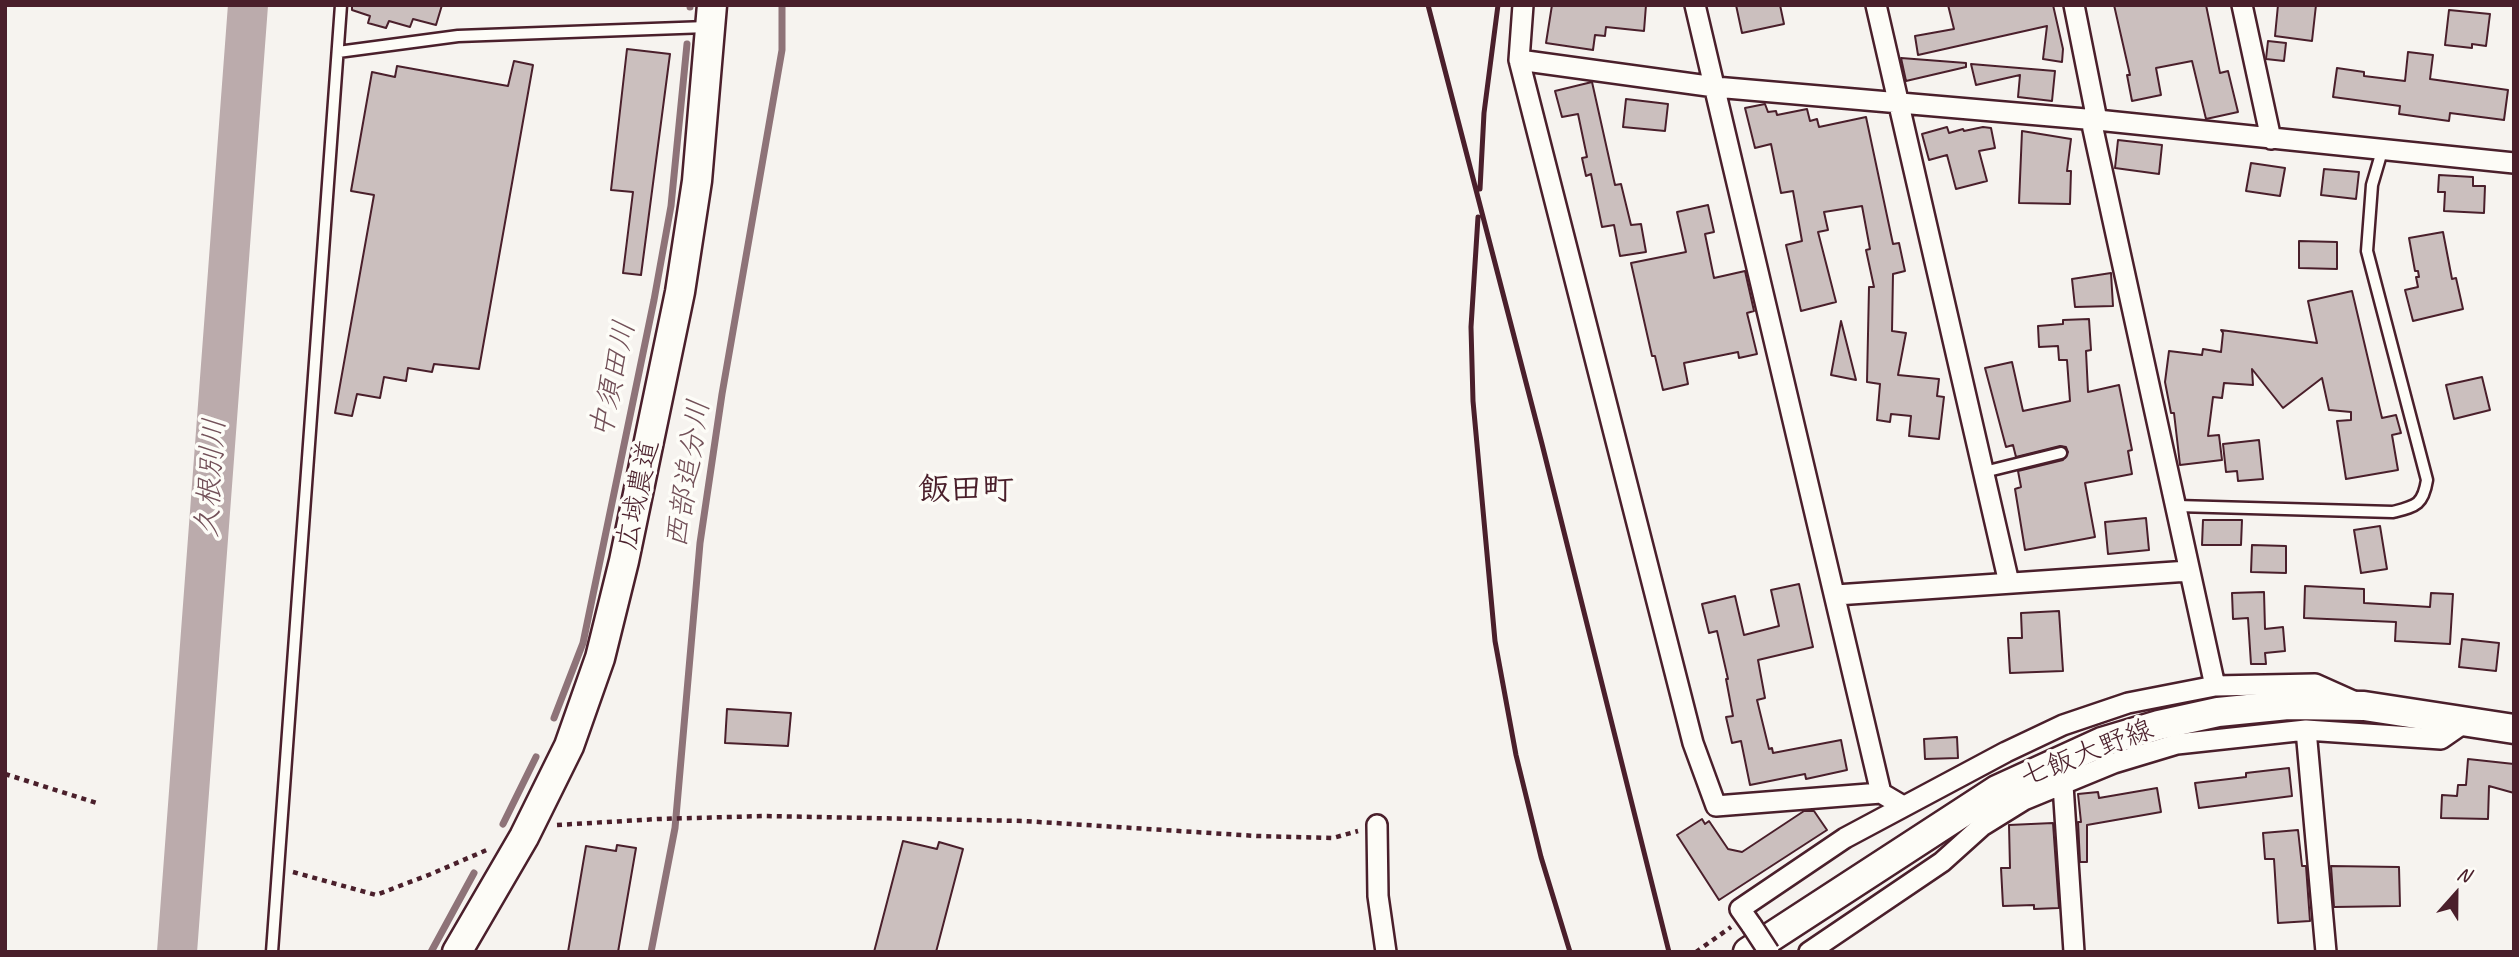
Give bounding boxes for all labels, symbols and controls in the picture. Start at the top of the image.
water label: 中須田川 [584,318,644,442]
water label: 西部追分川 [659,397,719,551]
water label: 久根別川 [190,417,234,539]
street label: 広域農道 [611,437,667,553]
district label: 飯田町 [918,472,1014,510]
street label: 七飯大野線 [2016,713,2158,795]
north arrow [2421,859,2491,929]
text: N [2454,861,2473,888]

